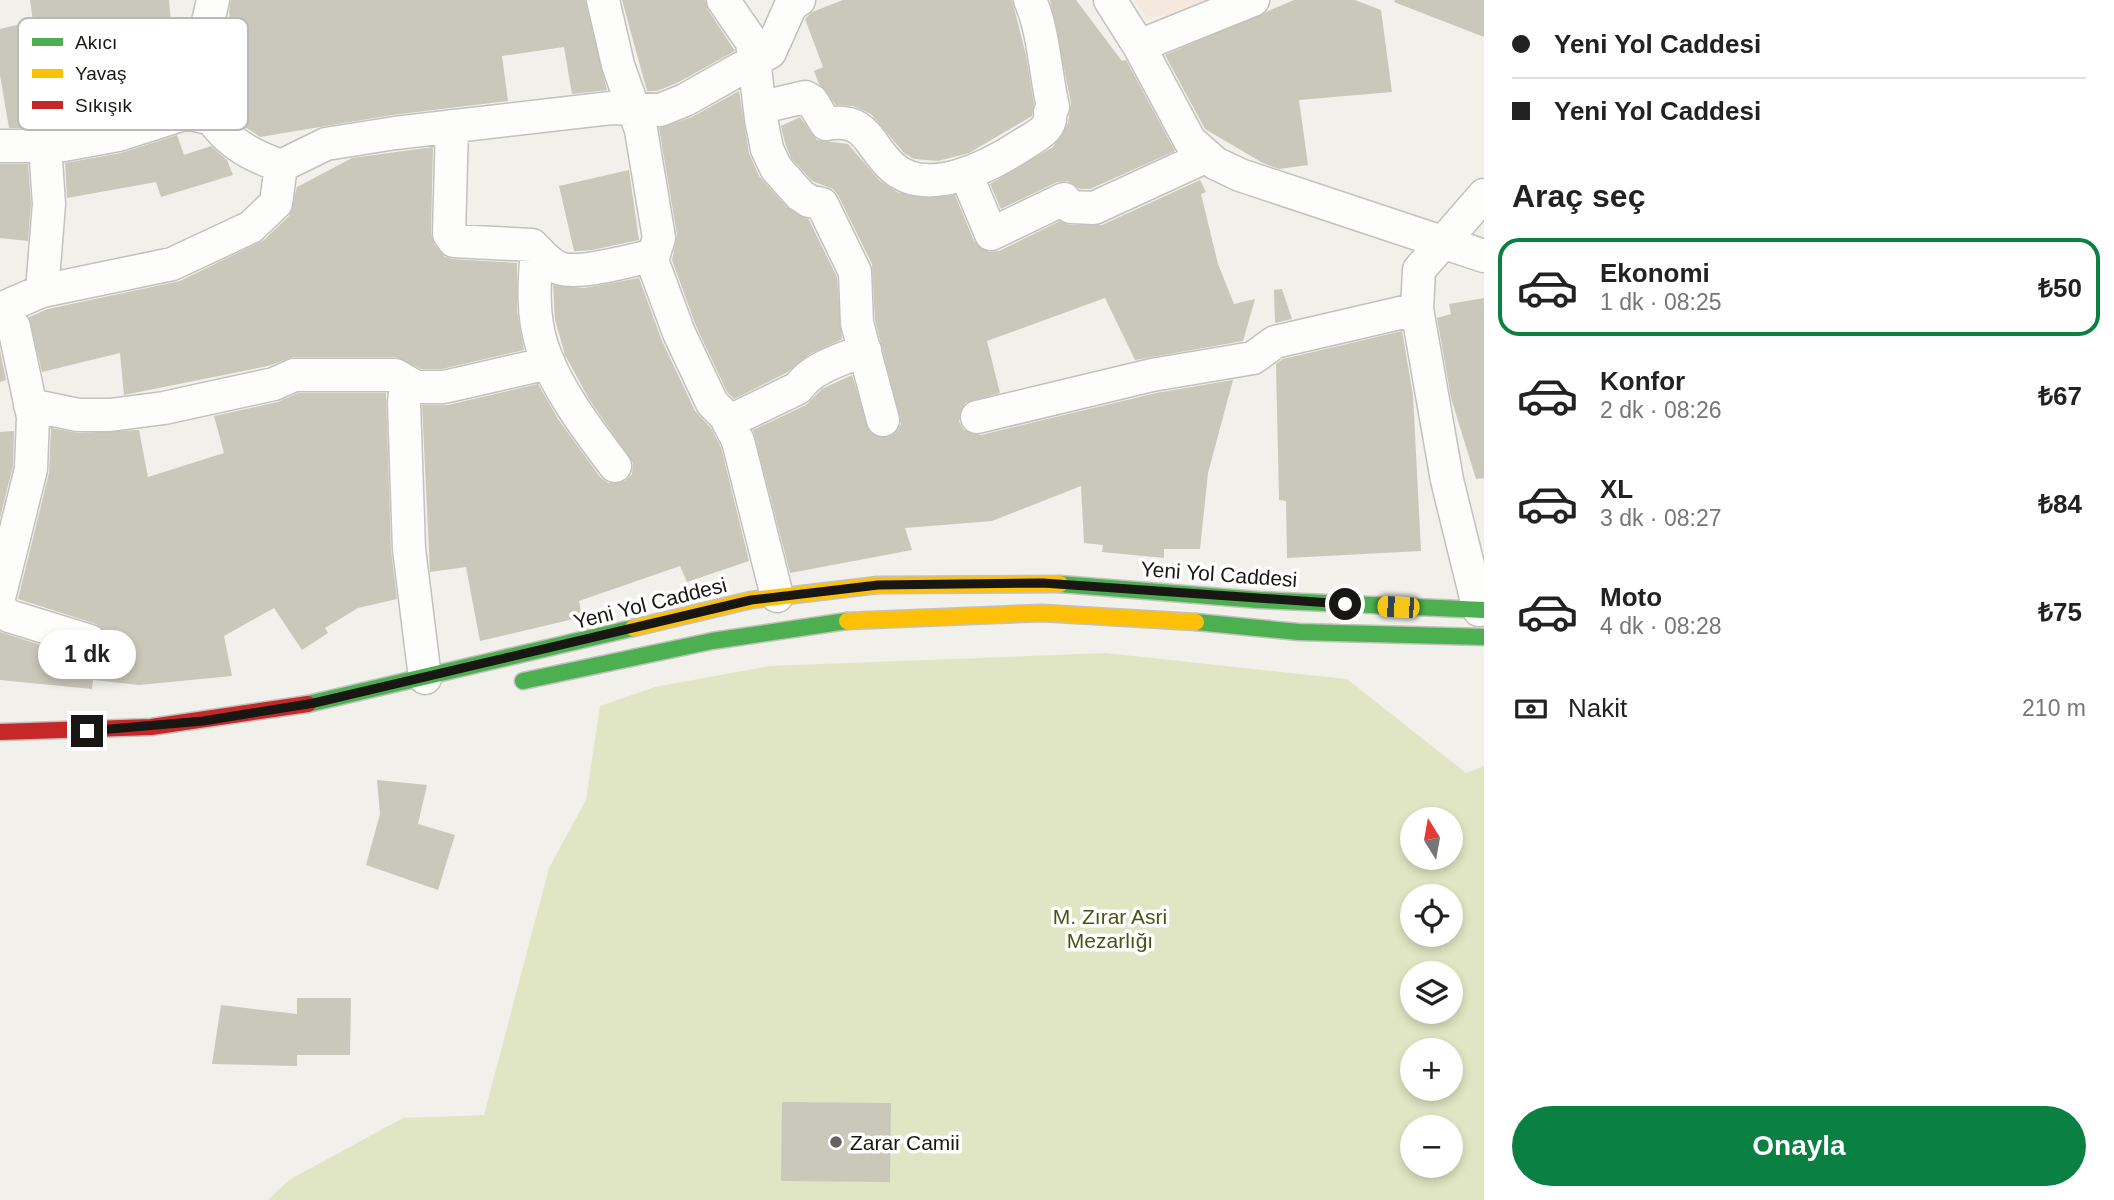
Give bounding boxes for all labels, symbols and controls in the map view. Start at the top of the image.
legend [18,18,248,130]
text: Yeni Yol Caddesi [1554,29,1761,59]
text: Akıcı [75,32,117,53]
text: Yavaş [75,63,126,84]
text: Sıkışık [75,95,133,116]
text: Yeni Yol Caddesi [1554,96,1761,126]
text: Araç seç [1512,178,1645,214]
icon: car [1516,256,1579,319]
text: Ekonomi [1600,258,1710,288]
text: ₺50 [2038,273,2082,303]
text: 1 dk · 08:25 [1600,289,1721,315]
icon: car [1516,364,1579,427]
text: Konfor [1600,366,1685,396]
text: ₺67 [2038,381,2082,411]
text: 2 dk · 08:26 [1600,397,1721,423]
icon: car [1516,472,1579,535]
text: XL [1600,474,1633,504]
text: ₺84 [2038,489,2082,519]
text: 3 dk · 08:27 [1600,505,1721,531]
street label: Yeni Yol Caddesi [1140,557,1298,591]
street label: Yeni Yol Caddesi [571,573,729,633]
icon: car [1516,580,1579,643]
text: Moto [1600,582,1662,612]
route start [1329,588,1361,620]
car [1377,595,1420,619]
text: ₺75 [2038,597,2082,627]
text: 4 dk · 08:28 [1600,613,1721,639]
callout: 1 dk [38,630,136,678]
text: 1 dk [64,641,110,667]
icon: cash [1512,690,1550,728]
text: Nakit [1568,693,1627,723]
text: 210 m [2022,695,2086,721]
route end [71,715,103,747]
north arrow [1400,807,1463,870]
map controls [1400,807,1463,1178]
button: locate [1400,884,1463,947]
park label: M. Zırar Asri Mezarlığı [1053,905,1167,952]
button: layers [1400,961,1463,1024]
button: + [1400,1038,1463,1101]
button: Onayla [1512,1106,2086,1186]
button: − [1400,1115,1463,1178]
place label: Zarar Camii [850,1131,960,1154]
marker: Zarar Camii [828,1134,844,1150]

